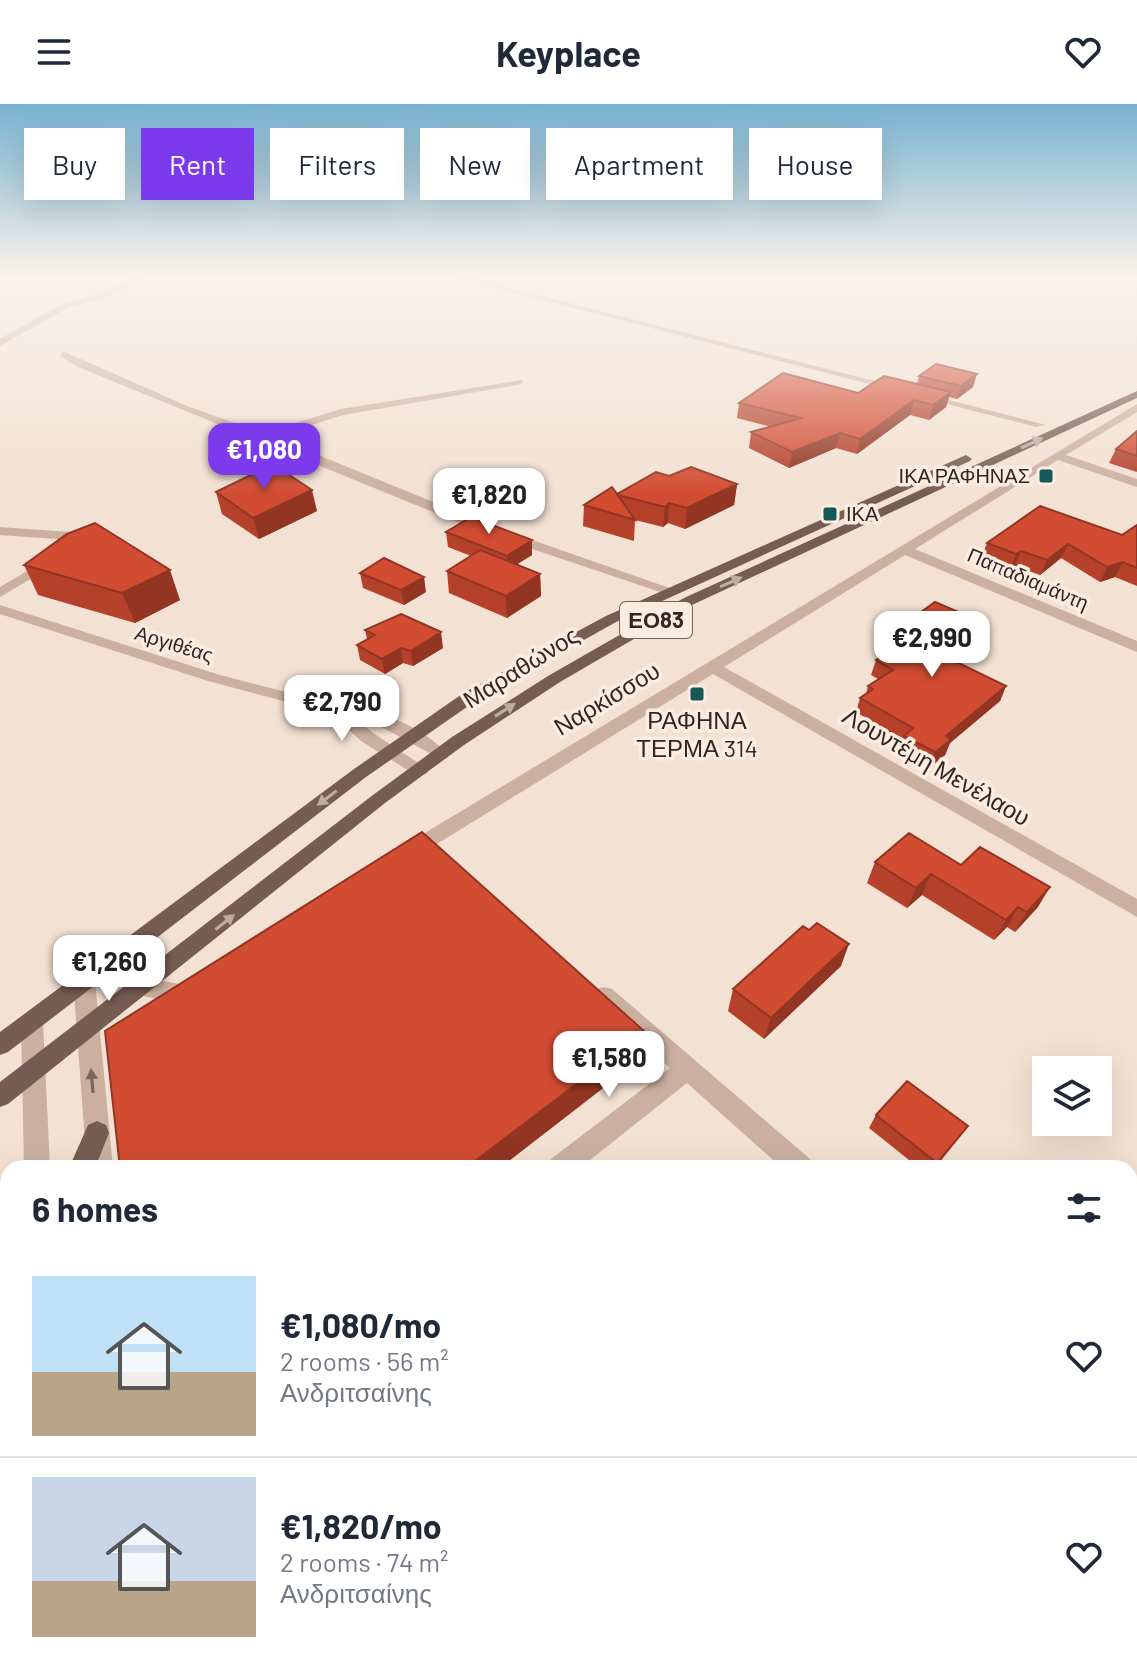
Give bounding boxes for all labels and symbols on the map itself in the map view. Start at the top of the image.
pin: €1,080 [199,423,329,491]
one-way arrow [1020,436,1043,450]
place label: ΙΚΑ ΡΑΦΗΝΑΣ [899,463,1030,487]
marker: ΙΚΑ ΡΑΦΗΝΑΣ [1037,467,1055,485]
pin: €1,820 [424,468,554,536]
place label: ΙΚΑ [846,501,879,525]
marker: ΙΚΑ [821,505,839,523]
street label: Παπαδιαμάντη [964,542,1093,614]
one-way arrow [719,576,743,589]
road number: ΕΟ83 [620,602,692,638]
pin: €2,990 [867,611,997,679]
street label: Αργιθέας [132,620,217,666]
street label: Μαραθώνος [457,620,583,714]
street label: Ναρκίσσου [548,655,664,741]
pin: €2,790 [277,675,407,743]
marker: ΡΑΦΗΝΑ ΤΕΡΜΑ 314 [688,685,706,703]
street label: Λουντέμη Μενέλαου [838,700,1036,831]
one-way arrow [494,702,515,717]
place label: ΡΑΦΗΝΑ ΤΕΡΜΑ 314 [636,705,758,762]
one-way arrow [317,789,337,805]
one-way arrow [215,914,235,930]
pin: €1,260 [44,935,174,1003]
pin: €1,580 [544,1031,674,1099]
one-way arrow [86,1068,99,1093]

